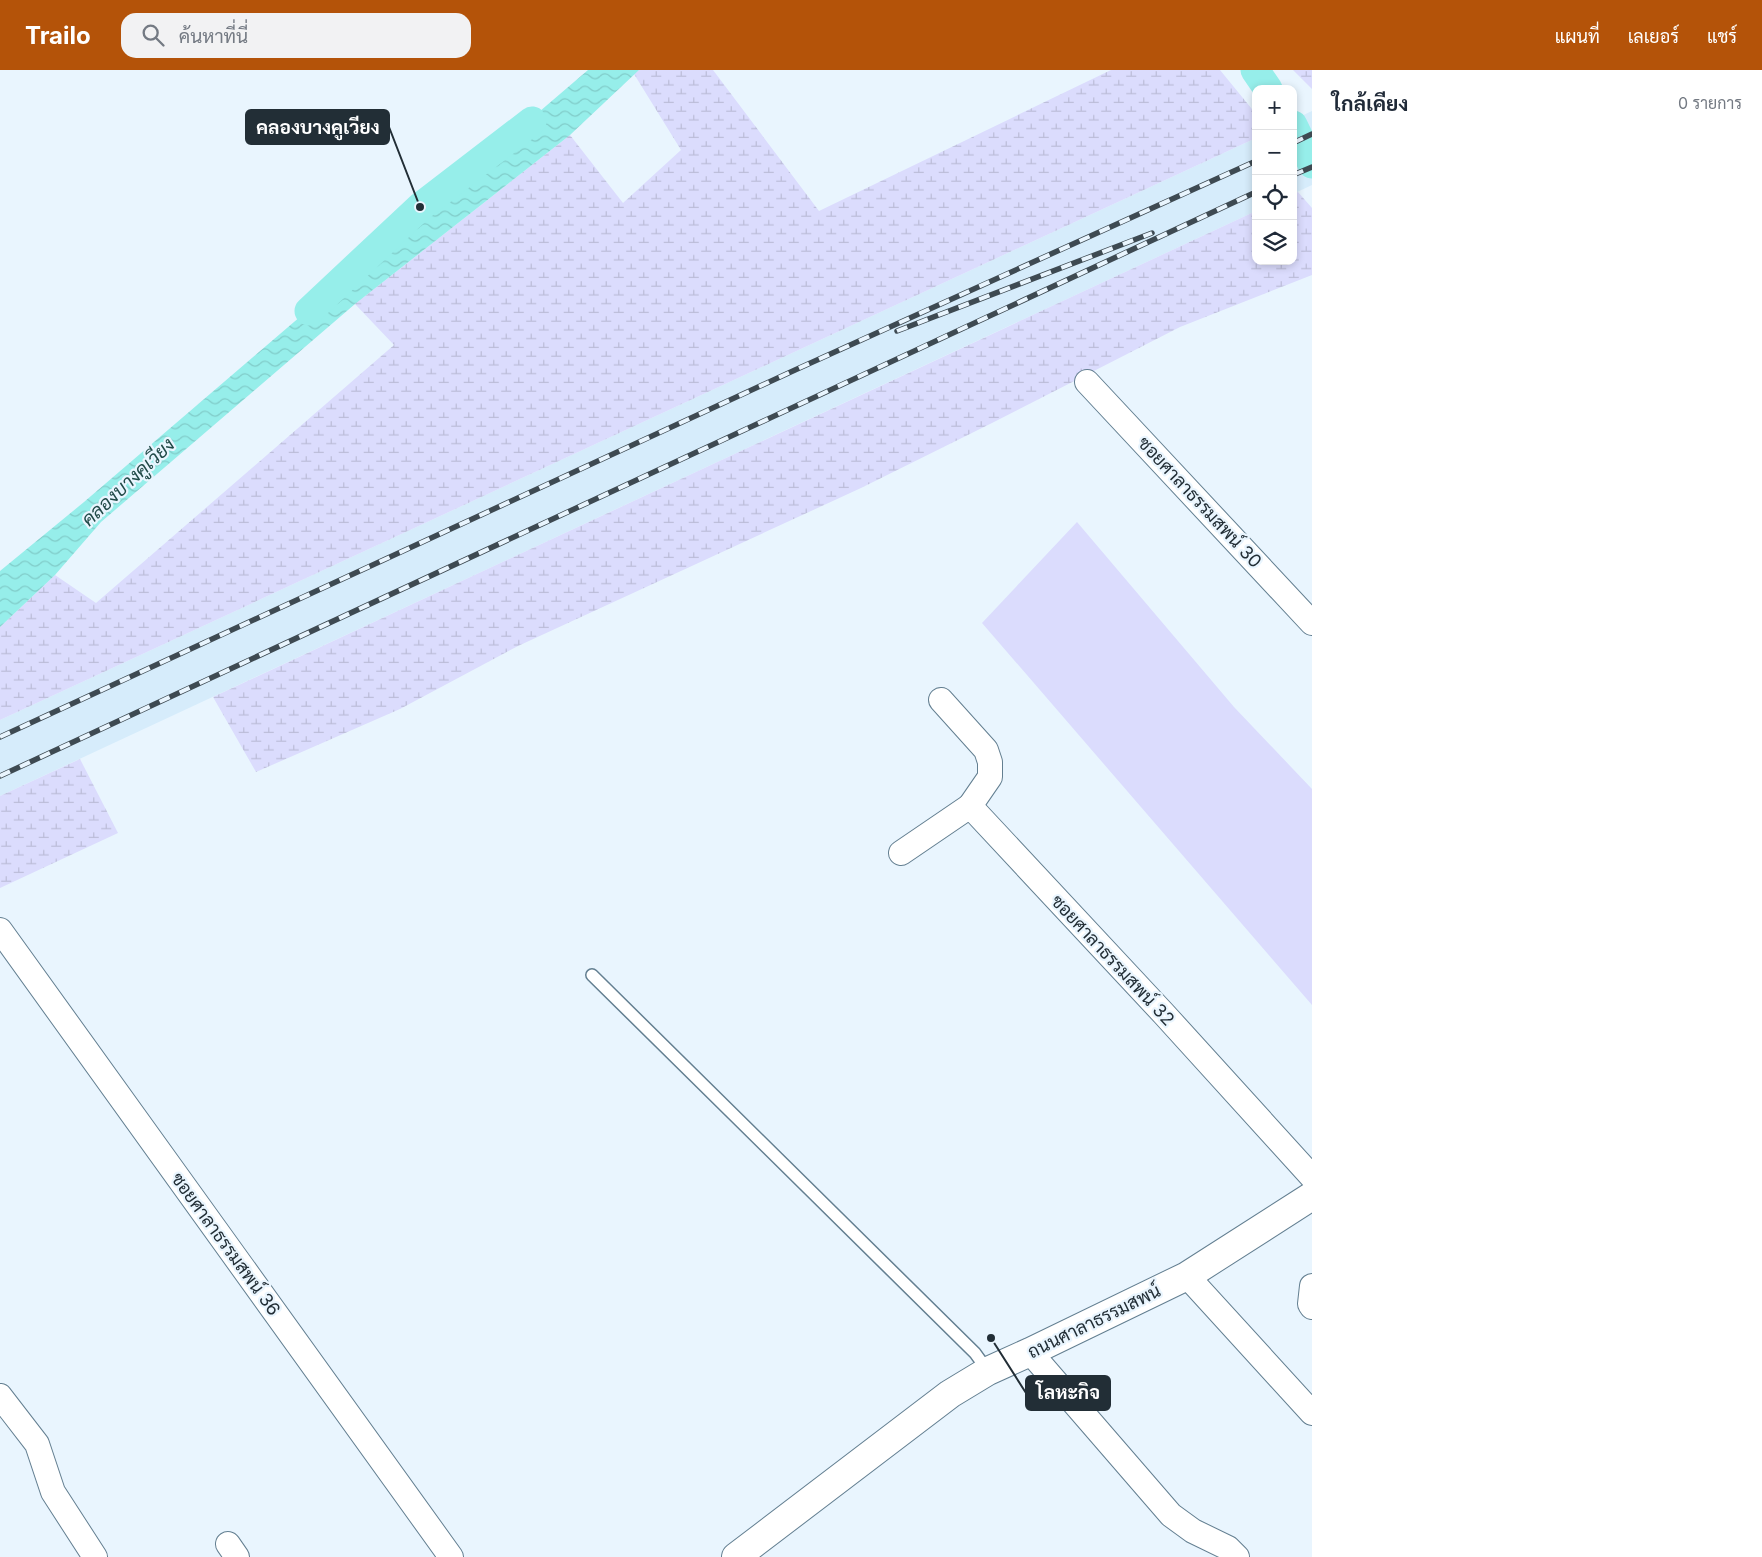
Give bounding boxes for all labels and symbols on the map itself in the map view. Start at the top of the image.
callout: คลองบางคูเวียง [246,110,389,144]
text: คลองบางคูเวียง [256,115,380,141]
street label: ซอยศาลาธรรมสพน์ 30 [1134,431,1268,572]
water label: คลองบางคูเวียง [76,432,181,532]
street label: ซอยศาลาธรรมสพน์ 32 [1047,889,1180,1030]
street label: ซอยศาลาธรรมสพน์ 36 [167,1167,286,1319]
street label: ถนนศาลาธรรมสพน์ [1023,1278,1164,1362]
callout: โลหะกิจ [1026,1376,1110,1410]
text: โลหะกิจ [1035,1380,1100,1404]

